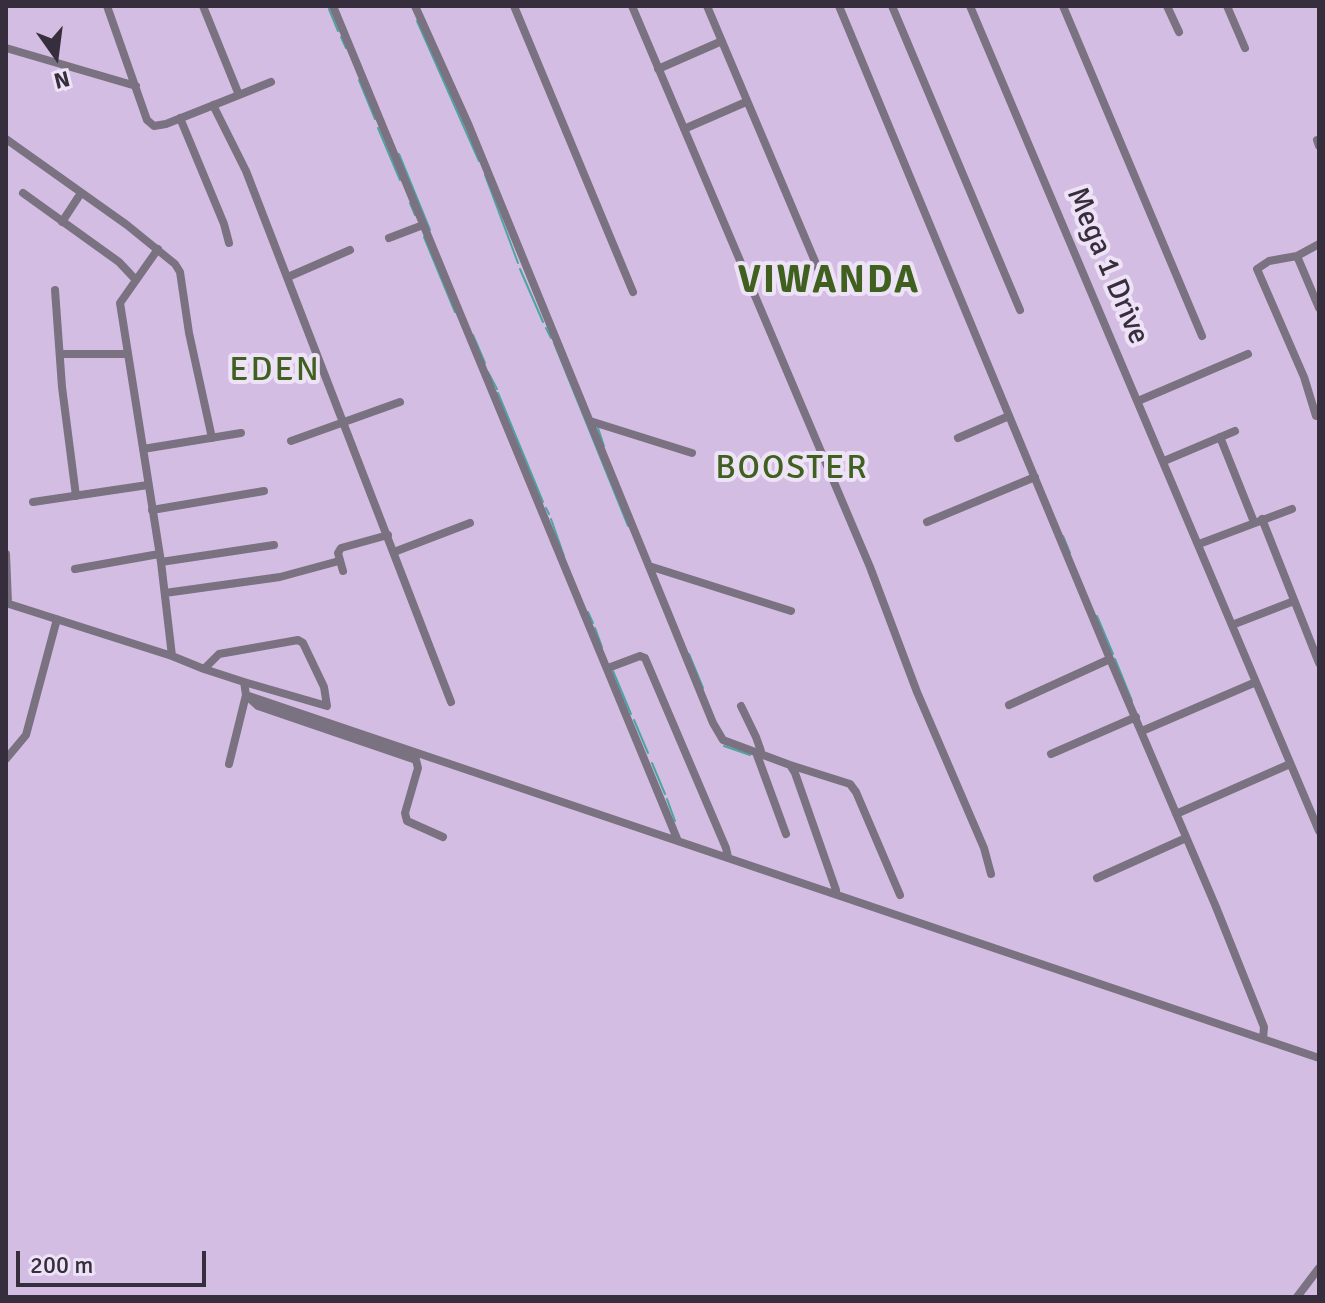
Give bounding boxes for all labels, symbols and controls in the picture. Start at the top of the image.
north arrow [16,16,96,96]
text: N [51,65,73,95]
street label: Mega 1 Drive [1058,182,1156,350]
district label: VIWANDA [738,259,920,305]
district label: EDEN [229,351,321,391]
district label: BOOSTER [715,449,869,489]
scale bar [20,1235,210,1285]
text: 200 m [30,1250,93,1280]

